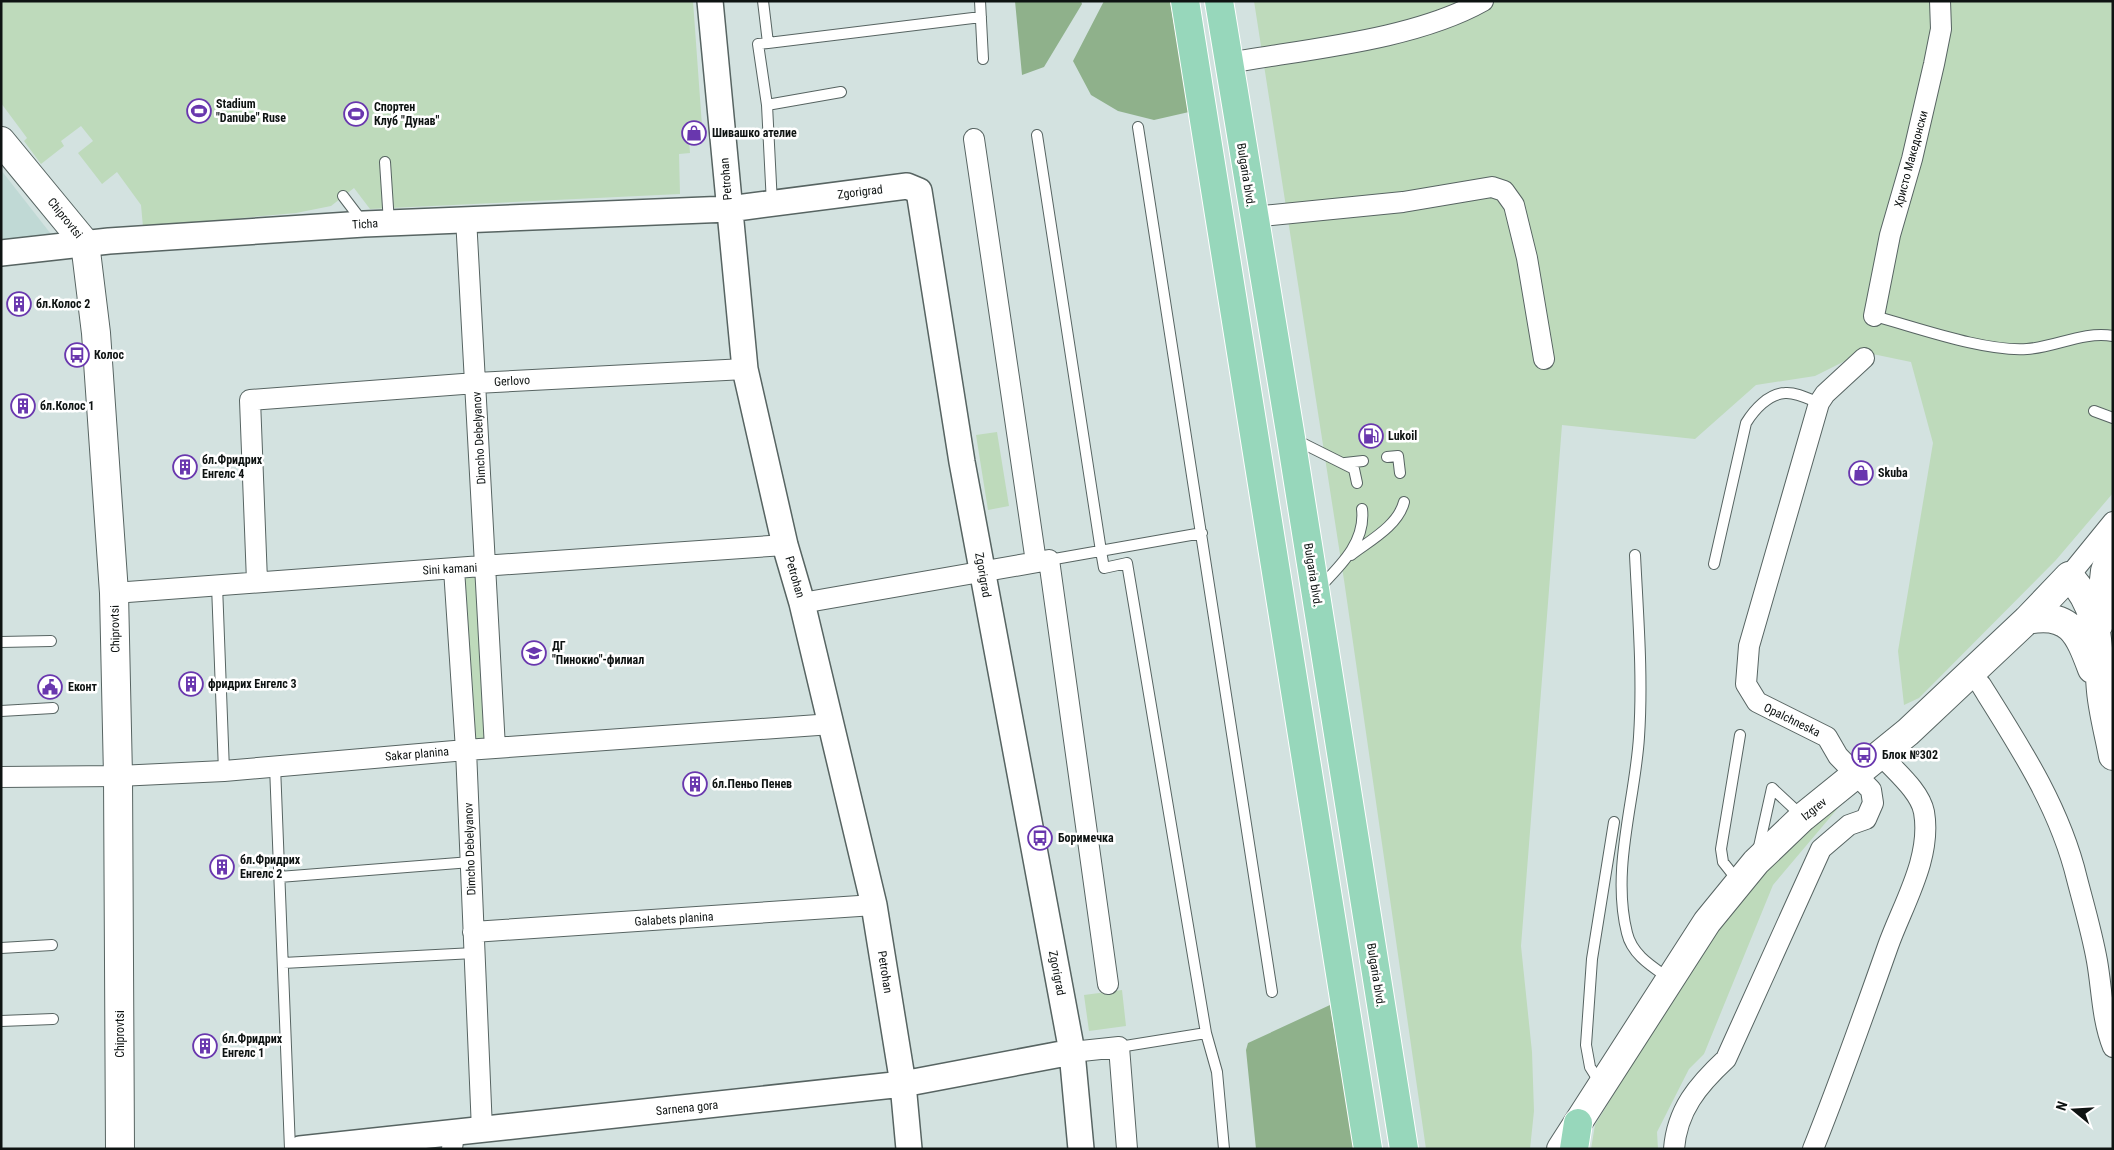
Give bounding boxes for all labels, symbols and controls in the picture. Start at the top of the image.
place label: Stadium "Danube" Ruse [216,97,286,125]
sports icon: Stadium "Danube" Ruse [186,98,212,124]
place label: Спортен Клуб "Дунав" [374,100,440,128]
sports icon: Спортен Клуб "Дунав" [343,101,369,127]
street label: Христо Македонски [1891,109,1931,209]
shop icon: Шивашко ателие [681,120,707,146]
place label: Шивашко ателие [712,126,797,140]
street label: Bulgaria blvd. [1234,142,1258,208]
street label: Petrohan [717,157,735,201]
street label: Zgorigrad [837,182,884,202]
street label: Chiprovtsi [45,195,85,241]
street label: Ticha [352,216,379,232]
building icon: бл.Колос 2 [6,291,32,317]
place label: бл.Колос 2 [36,297,90,311]
bus stop icon: Колос [64,342,90,368]
place label: Колос [94,348,124,362]
street label: Gerlovo [494,373,530,389]
street label: Dimcho Debelyanov [470,391,488,485]
building icon: бл.Колос 1 [10,393,36,419]
place label: бл.Колос 1 [40,399,94,413]
fuel station icon: Lukoil [1358,423,1384,449]
place label: Lukoil [1388,429,1417,443]
place label: бл.Фридрих Енгелс 4 [202,453,263,481]
building icon: бл.Фридрих Енгелс 4 [172,454,198,480]
shop icon: Skuba [1848,460,1874,486]
place label: Skuba [1878,466,1908,480]
street label: Bulgaria blvd. [1301,542,1325,608]
street label: Zgorigrad [972,551,994,599]
street label: Petrohan [782,555,808,600]
street label: Sini kamani [422,561,478,577]
street label: Chiprovtsi [108,605,122,653]
place label: ДГ "Пинокио"-филиал [552,639,644,667]
school or university icon: ДГ "Пинокио"-филиал [521,640,547,666]
building icon: фридрих Енгелс 3 [178,671,204,697]
public building icon: Еконт [37,674,63,700]
place label: фридрих Енгелс 3 [208,677,297,691]
place label: Еконт [68,680,98,694]
street label: Opalchneska [1761,700,1823,740]
bus stop icon: Блок №302 [1851,742,1877,768]
street label: Sakar planina [384,744,450,764]
place label: Блок №302 [1882,748,1938,762]
building icon: бл.Пеньо Пенев [682,771,708,797]
place label: бл.Пеньо Пенев [712,777,792,791]
street label: Izgrev [1799,795,1829,823]
street label: Dimcho Debelyanov [461,802,479,896]
bus stop icon: Боримечка [1027,825,1053,851]
place label: Боримечка [1058,831,1114,845]
place label: бл.Фридрих Енгелс 2 [240,853,301,881]
building icon: бл.Фридрих Енгелс 2 [209,854,235,880]
street label: Galabets planina [634,909,714,929]
street label: Bulgaria blvd. [1364,942,1388,1008]
street label: Zgorigrad [1046,949,1068,997]
street label: Petrohan [875,950,895,994]
street label: Chiprovtsi [113,1010,127,1058]
place label: бл.Фридрих Енгелс 1 [222,1032,283,1060]
building icon: бл.Фридрих Енгелс 1 [192,1033,218,1059]
north arrow [2049,1085,2099,1135]
street label: Sarnena gora [655,1098,719,1118]
text: N [2053,1099,2071,1113]

